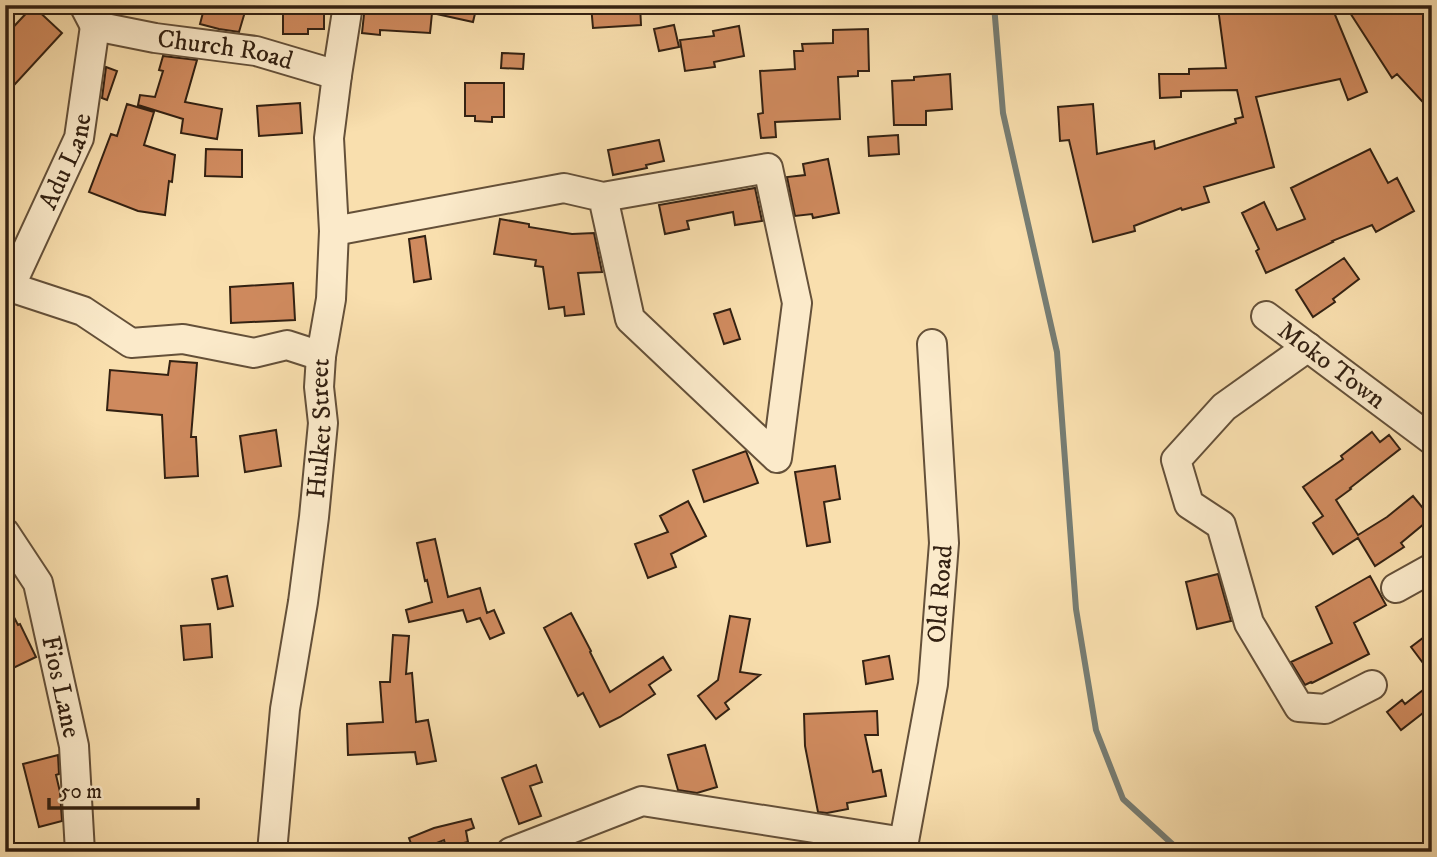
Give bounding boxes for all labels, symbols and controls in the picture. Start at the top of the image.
street label: Church Road [155,22,297,78]
street label: Adu Lane [32,111,99,215]
street label: Moko Town [1271,314,1393,416]
street label: Hulket Street [299,357,340,500]
street label: Old Road [920,544,960,644]
street label: Fios Lane [34,632,88,741]
scale bar [49,766,198,810]
text: 50 m [60,779,102,805]

